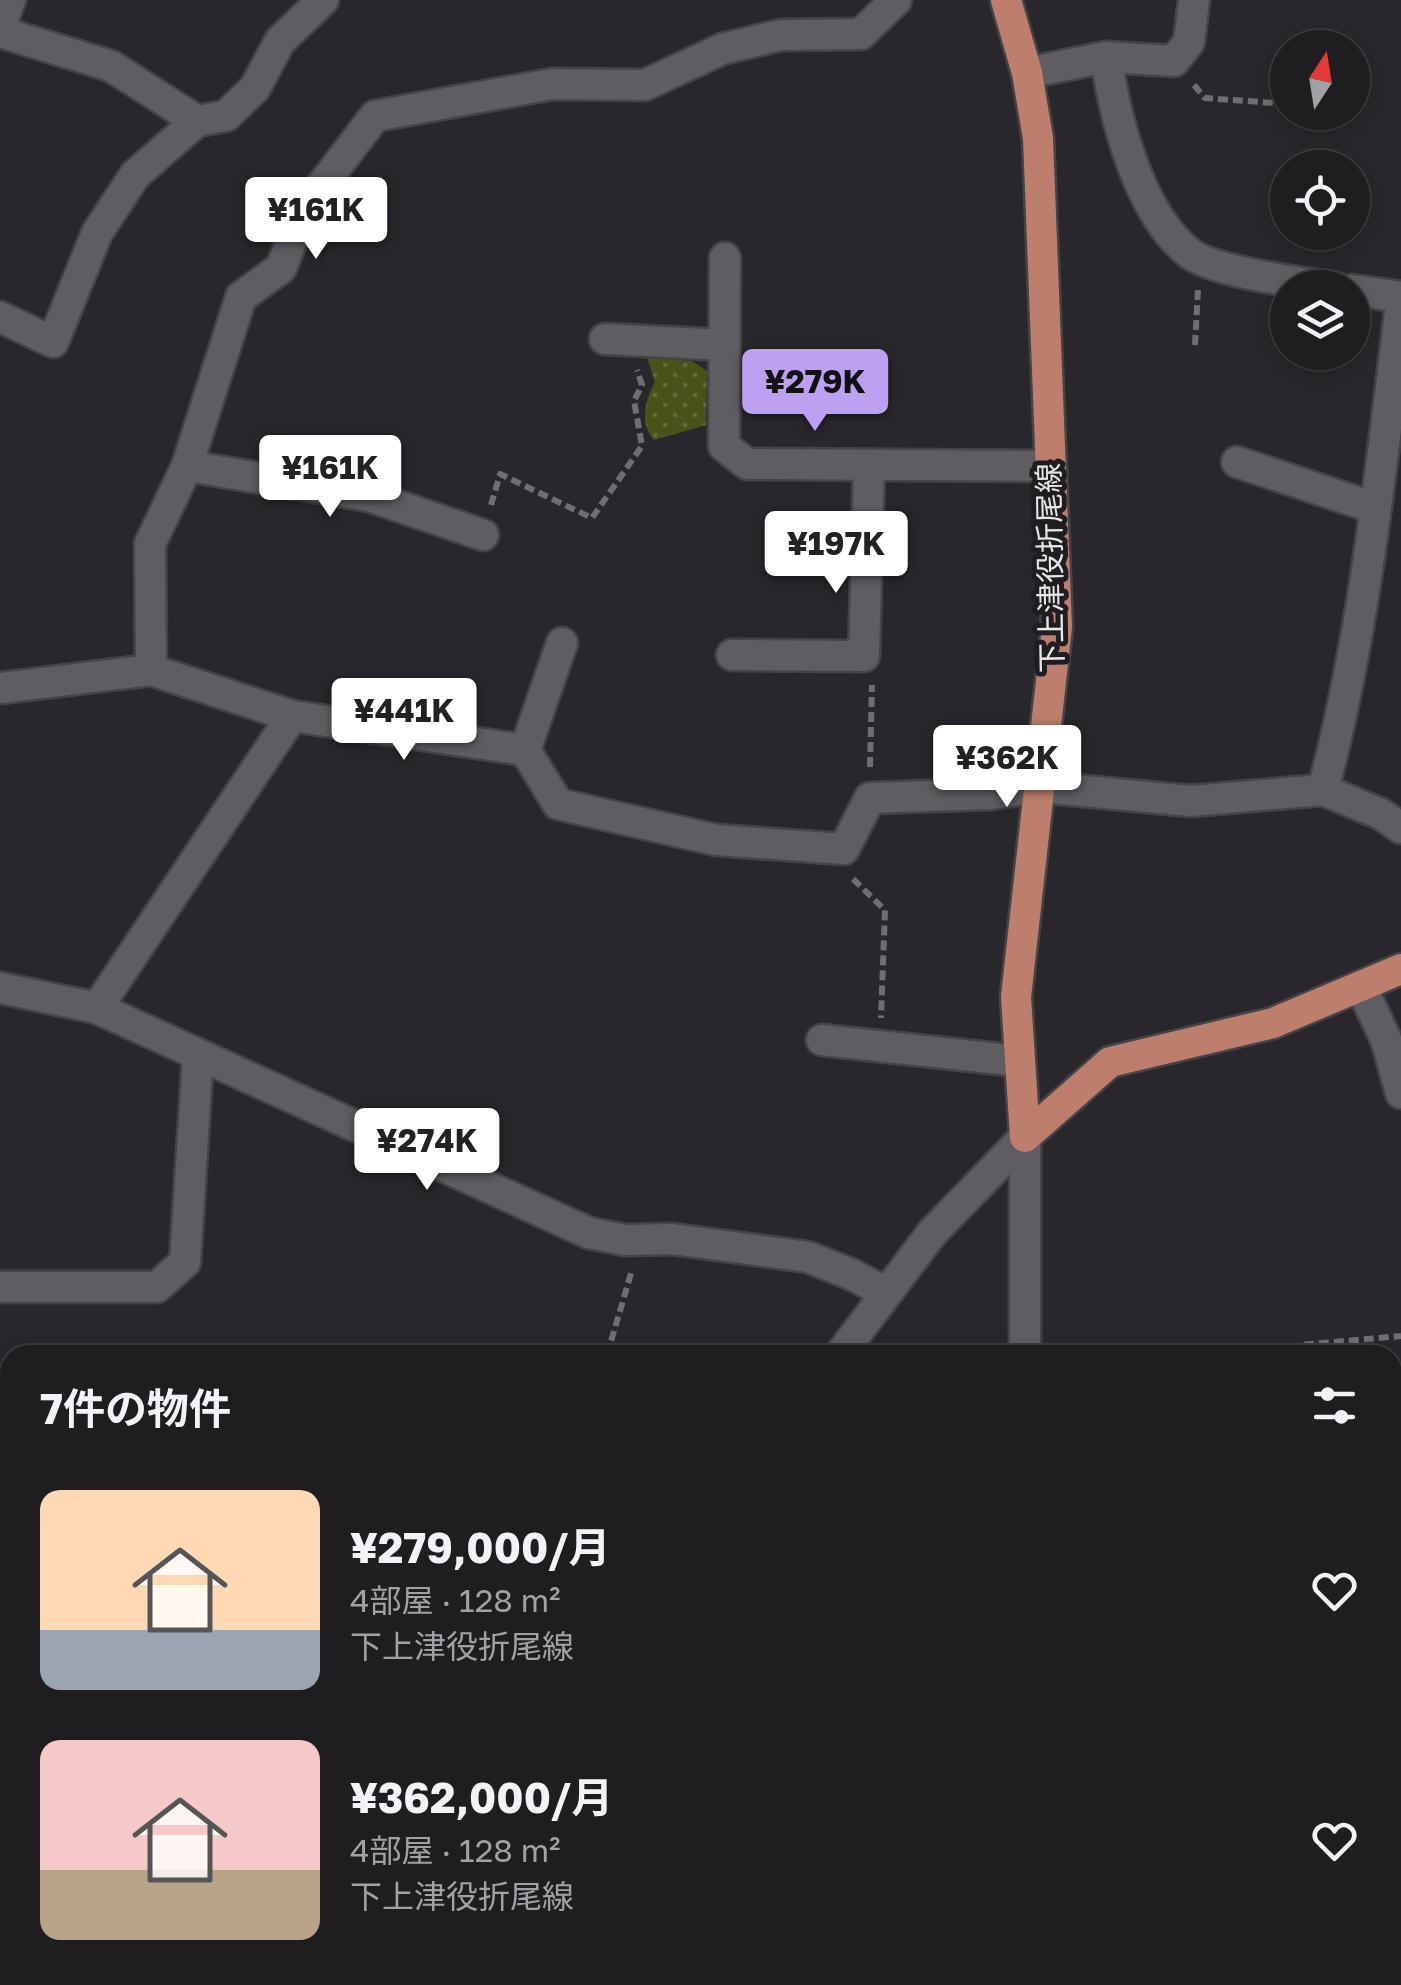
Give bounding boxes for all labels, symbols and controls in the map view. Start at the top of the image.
north arrow [1270,30,1370,130]
map controls [1270,30,1370,370]
button: locate [1270,150,1370,250]
pin: ¥161K [246,177,386,262]
text: ¥161K [267,190,365,228]
button: layers [1270,270,1370,370]
pin: ¥279K [745,349,885,434]
text: ¥279K [764,362,866,400]
pin: ¥161K [260,435,400,520]
text: ¥161K [281,448,379,486]
street label: 下上津役折尾線 [1030,463,1070,673]
pin: ¥197K [766,511,906,596]
text: ¥197K [787,524,885,562]
pin: ¥441K [334,678,474,763]
text: ¥441K [354,691,454,729]
pin: ¥362K [937,725,1077,810]
text: ¥362K [955,738,1059,776]
pin: ¥274K [357,1108,497,1193]
text: ¥274K [376,1121,478,1159]
icon: filters [1307,1378,1362,1433]
text: 7件の物件 [40,1383,231,1433]
text: ¥279,000/月 [350,1522,610,1572]
icon: home [120,1530,240,1650]
icon: heart [1307,1563,1362,1618]
text: 4部屋 · 128 m² [350,1581,561,1619]
text: 下上津役折尾線 [350,1627,574,1665]
text: ¥362,000/月 [350,1772,613,1822]
icon: home [120,1780,240,1900]
icon: heart [1307,1813,1362,1868]
text: 4部屋 · 128 m² [350,1831,561,1869]
text: 下上津役折尾線 [350,1877,574,1915]

